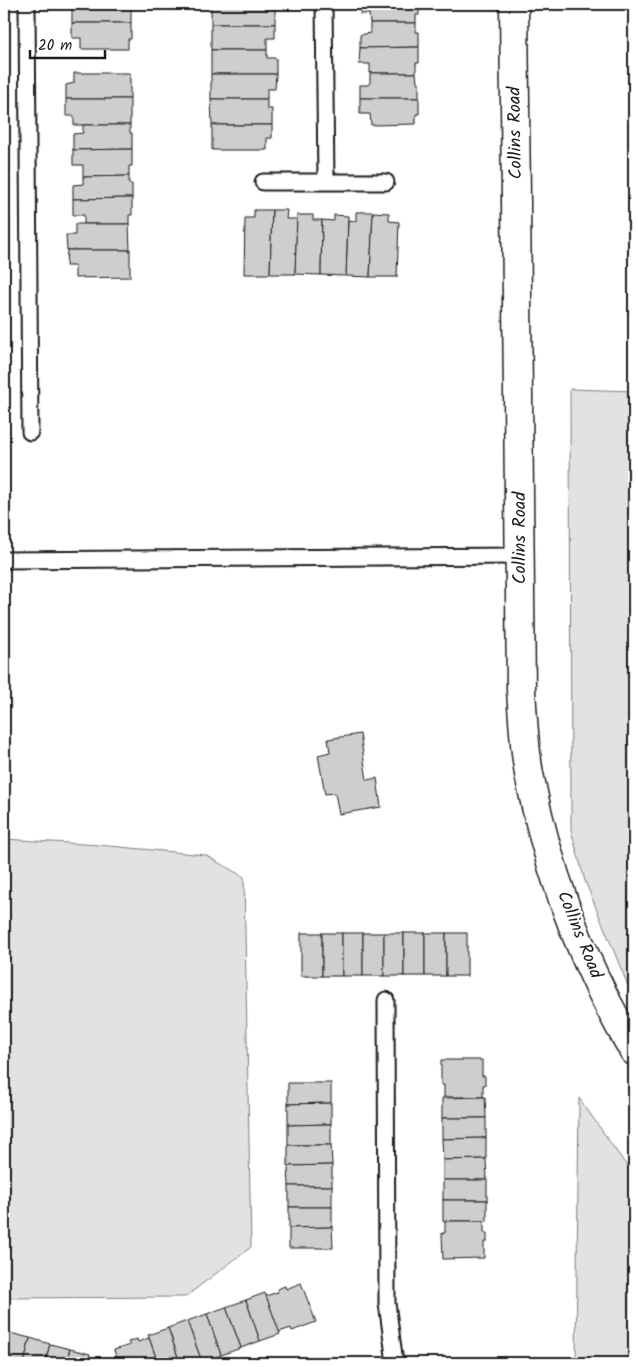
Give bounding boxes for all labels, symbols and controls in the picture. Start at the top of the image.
scale bar [30,28,105,60]
text: 20 m [38,34,72,58]
street label: Collins Road [501,85,531,180]
street label: Collins Road [506,491,535,584]
street label: Collins Road [548,887,610,984]

